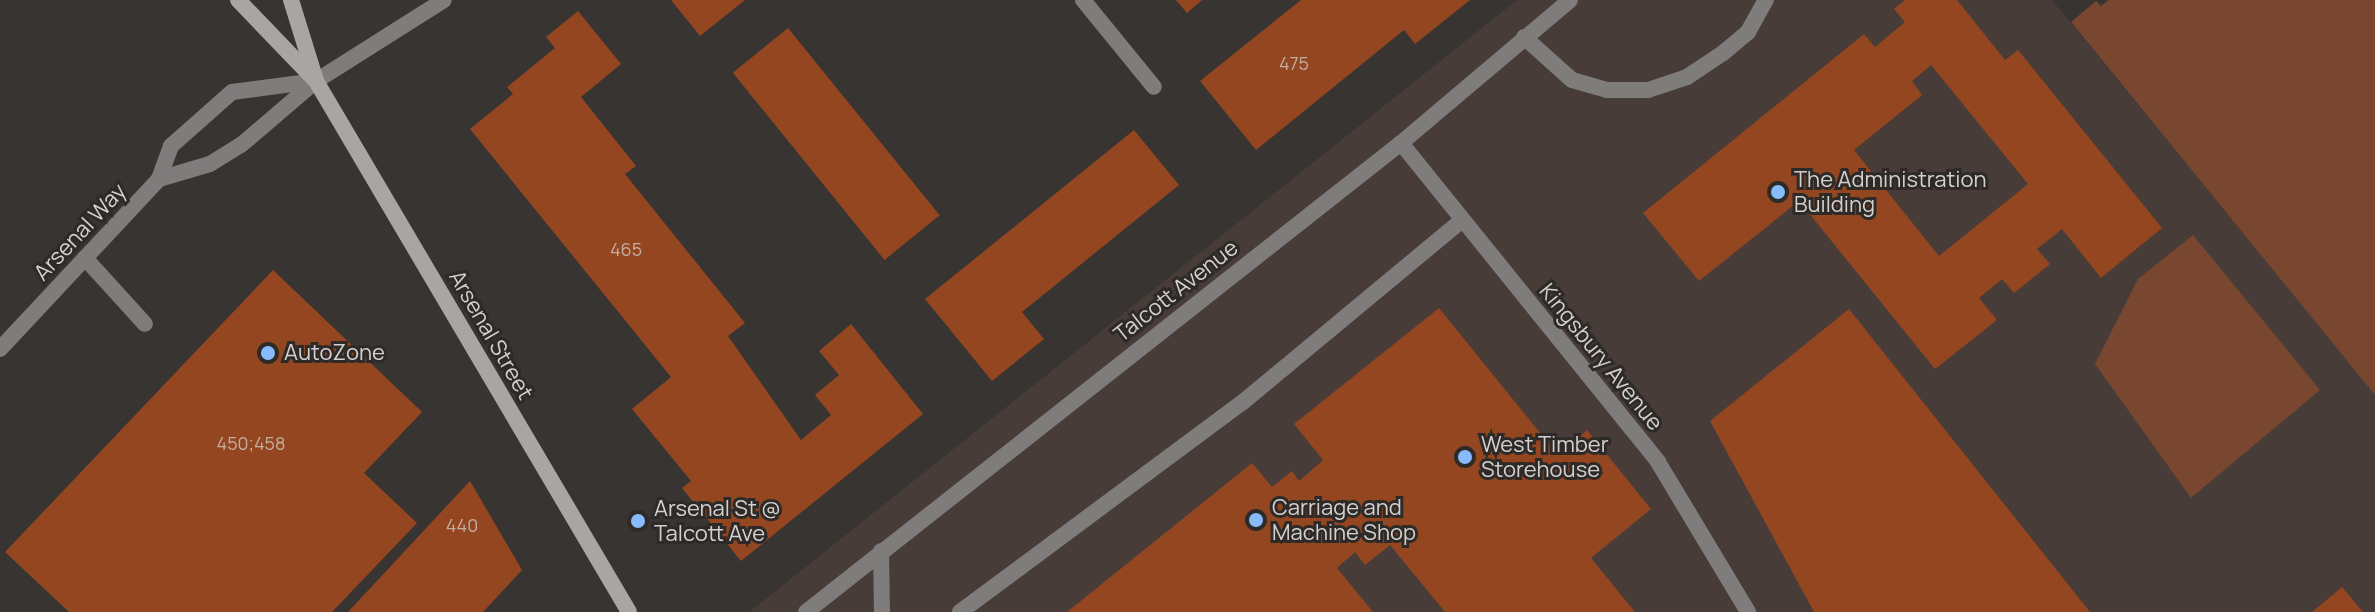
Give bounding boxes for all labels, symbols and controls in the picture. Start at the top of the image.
house number: 475 [1279,52,1309,74]
place label: The Administration Building [1794,166,1987,218]
street label: Arsenal Way [28,178,132,286]
marker: The Administration Building [1769,183,1787,201]
street label: Talcott Avenue [1109,234,1243,348]
house number: 465 [610,238,642,260]
street label: Arsenal Street [443,266,539,404]
street label: Kingsbury Avenue [1534,278,1668,436]
place label: AutoZone [284,340,385,366]
marker: AutoZone [259,344,277,362]
place label: West Timber Storehouse [1481,431,1609,482]
house number: 450;458 [217,432,285,454]
marker: West Timber Storehouse [1456,448,1474,466]
place label: Carriage and Machine Shop [1272,494,1416,546]
place label: Arsenal St @ Talcott Ave [654,495,781,546]
marker: Carriage and Machine Shop [1247,511,1265,529]
marker: Arsenal St @ Talcott Ave [629,512,647,530]
house number: 440 [446,514,478,536]

